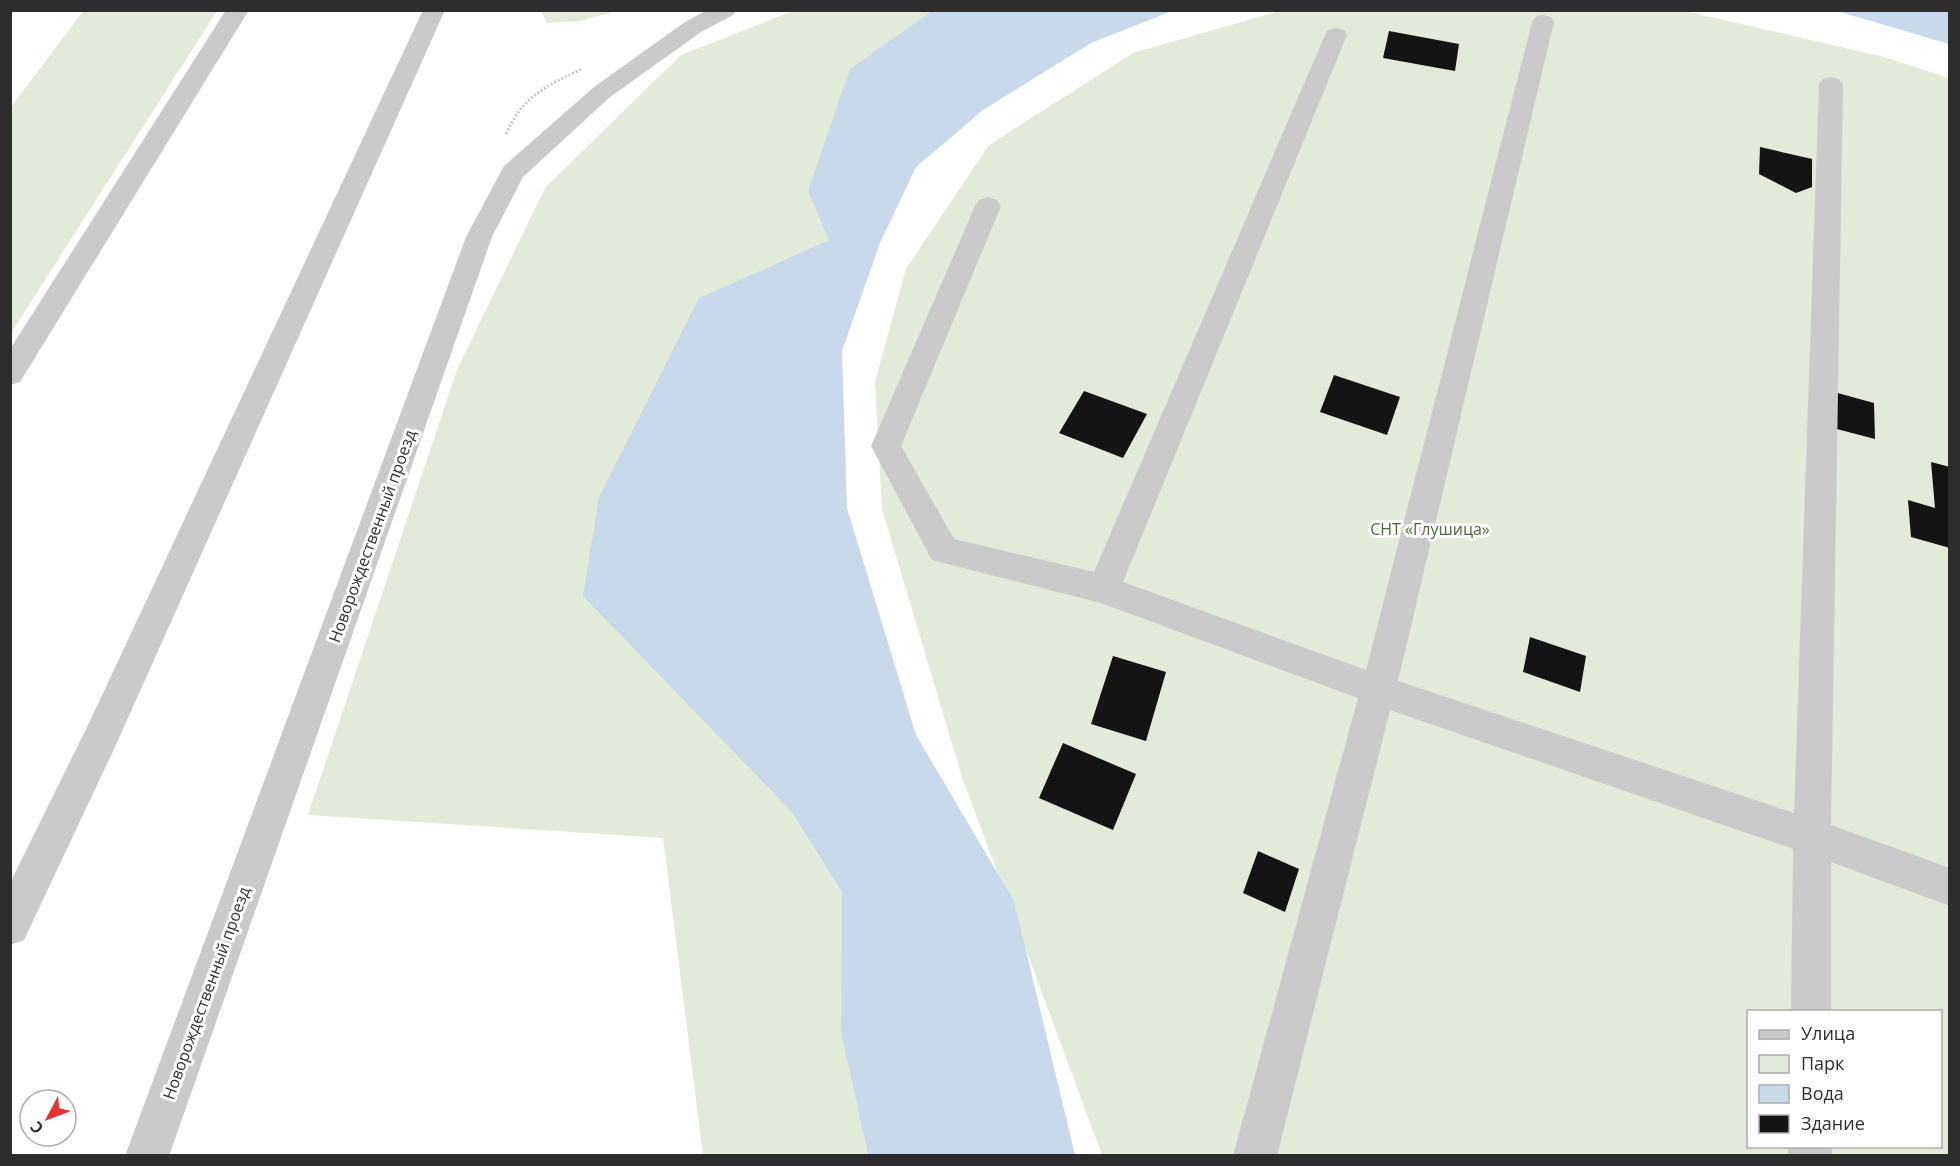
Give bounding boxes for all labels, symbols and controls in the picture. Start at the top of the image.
street label: Новорождественный проезд [323,426,421,646]
park label: СНТ «Глушица» [1370,518,1490,540]
street label: Новорождественный проезд [157,883,255,1103]
legend [1747,1010,1942,1148]
text: Улица [1801,1021,1855,1045]
text: Парк [1801,1051,1845,1075]
text: Вода [1801,1081,1844,1105]
north arrow [18,1088,78,1148]
text: Здание [1801,1111,1865,1135]
text: С [25,1117,48,1139]

